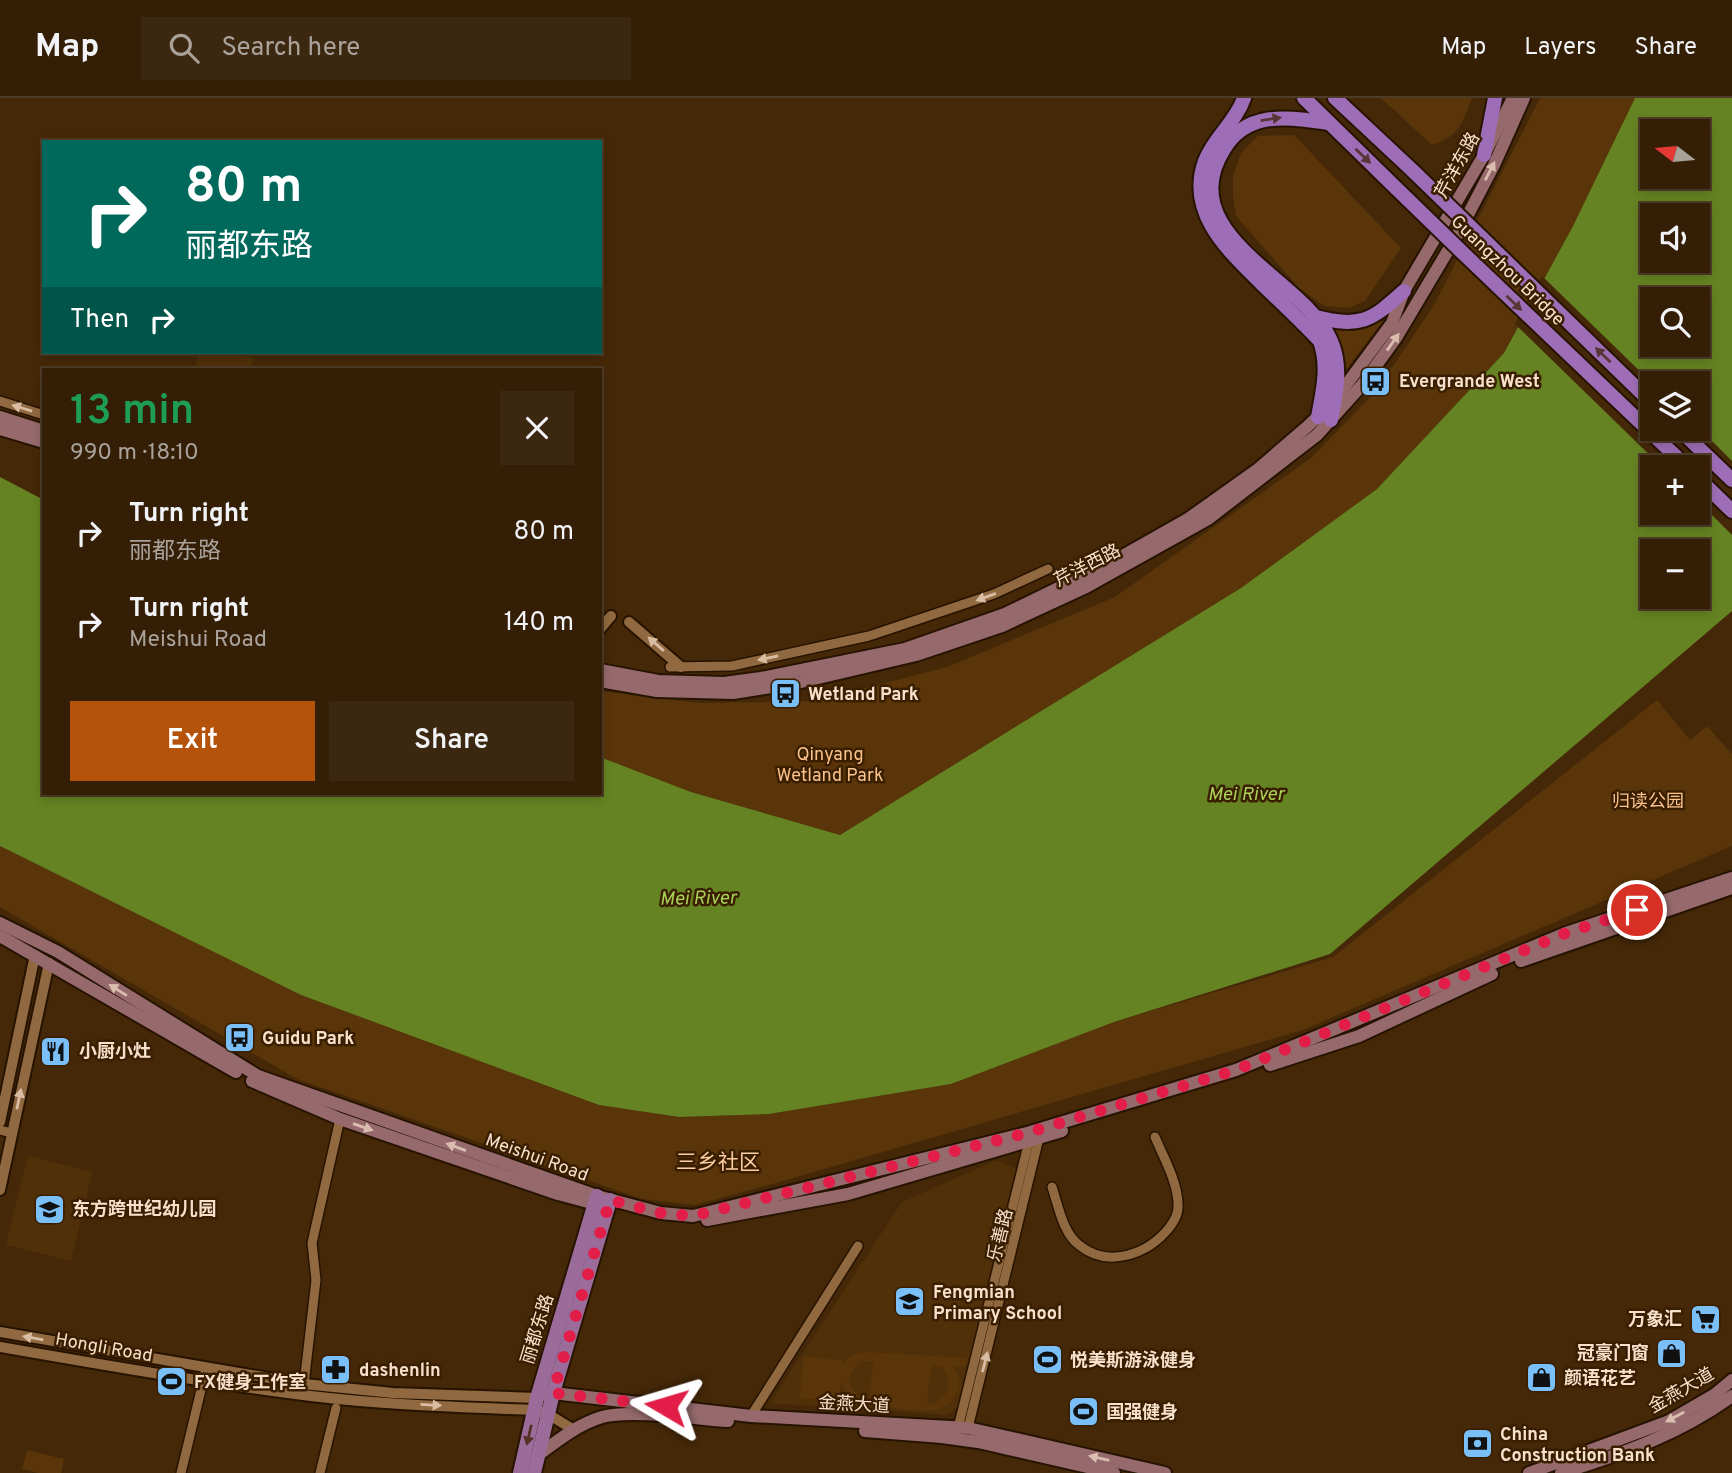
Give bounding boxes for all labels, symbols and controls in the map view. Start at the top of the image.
search box [141,17,631,80]
text: Map [35,27,99,69]
icon: search [165,29,203,67]
text: Search here [221,32,360,65]
text: Map [1441,33,1486,63]
text: Layers [1524,33,1596,63]
text: Share [1634,33,1697,63]
one-way arrow [1260,113,1282,124]
north arrow [1640,119,1710,189]
map controls [1640,119,1710,609]
street label: 芹洋东路 [1431,129,1486,203]
one-way arrow [1354,148,1371,164]
text: 80 m [185,158,302,220]
one-way arrow [1484,161,1496,181]
icon: right [70,168,161,259]
button: sound [1640,203,1710,273]
street label: Guangzhou Bridge [1445,211,1569,331]
text: 丽都东路 [185,228,313,268]
button: search [1640,287,1710,357]
one-way arrow [1505,294,1522,310]
icon: right [143,301,181,339]
text: Then [70,304,129,337]
one-way arrow [1386,333,1400,351]
one-way arrow [1595,348,1612,364]
bus stop icon: Evergrande West [1359,364,1393,398]
place label: Evergrande West [1399,371,1540,394]
button: layers [1640,371,1710,441]
text: 13 min [70,386,194,439]
button: close [500,391,574,465]
one-way arrow [11,403,32,413]
text: 990 m · 18:10 [70,439,199,468]
button: + [1640,455,1710,525]
text: Turn right [129,498,249,531]
icon: right [70,514,108,552]
text: 80 m [514,516,574,549]
text: 丽都东路 [129,538,221,567]
button: − [1640,539,1710,609]
street label: 芹洋西路 [1050,540,1125,593]
one-way arrow [976,591,997,602]
text: Turn right [129,593,249,626]
icon: right [70,605,108,643]
text: 140 m [504,607,574,640]
text: Meishui Road [129,626,267,655]
one-way arrow [647,637,664,652]
one-way arrow [757,653,779,664]
bus stop icon: Wetland Park [768,677,802,711]
place label: Wetland Park [808,684,919,707]
button: Exit [70,701,315,781]
button: Share [329,701,574,781]
park label: Qinyang Wetland Park [776,744,884,788]
water label: Mei River [1208,783,1286,807]
park label: 归读公园 [1612,791,1684,814]
pin [1607,880,1667,940]
water label: Mei River [660,886,738,912]
icon: arrive [1618,891,1656,929]
one-way arrow [109,983,128,996]
bus stop icon: Guidu Park [222,1021,256,1055]
place label: Guidu Park [262,1028,354,1051]
restaurant icon: 小厨小灶 [39,1034,73,1068]
place label: 小厨小灶 [79,1041,151,1064]
one-way arrow [14,1088,25,1110]
one-way arrow [353,1122,374,1133]
street label: Meishui Road [482,1129,591,1188]
one-way arrow [446,1141,467,1152]
district label: 三乡社区 [676,1150,760,1177]
school or university icon: 东方跨世纪幼儿园 [32,1192,66,1226]
place label: 东方跨世纪幼儿园 [72,1198,216,1222]
street label: 乐善路 [984,1206,1019,1264]
place label: Fengmian Primary School [933,1282,1062,1326]
school or university icon: Fengmian Primary School [893,1285,927,1319]
street label: 丽都东路 [517,1292,560,1367]
supermarket icon: 万象汇 [1688,1302,1722,1336]
place label: 万象汇 [1628,1309,1682,1332]
street label: Hongli Road [53,1329,154,1368]
one-way arrow [22,1332,44,1343]
shop icon: 冠豪门窗 [1655,1336,1689,1370]
place label: 冠豪门窗 [1577,1342,1649,1366]
sports icon: 悦美斯游泳健身 [1030,1343,1064,1377]
place label: 悦美斯游泳健身 [1070,1350,1196,1373]
one-way arrow [980,1351,991,1373]
pharmacy icon: dashenlin [319,1353,353,1387]
place label: dashenlin [359,1360,441,1383]
shop icon: 颜语花艺 [1524,1361,1558,1395]
street label: 金燕大道 [1645,1363,1719,1419]
sports icon: FX健身工作室 [154,1365,188,1399]
place label: 颜语花艺 [1564,1368,1636,1391]
position arrow [629,1369,703,1443]
place label: FX健身工作室 [194,1372,306,1395]
street label: 金燕大道 [817,1392,890,1419]
sports icon: 国强健身 [1066,1395,1100,1429]
one-way arrow [421,1400,443,1411]
place label: 国强健身 [1106,1402,1178,1425]
one-way arrow [1665,1411,1685,1423]
one-way arrow [523,1424,534,1446]
place label: China Construction Bank [1500,1424,1655,1468]
bank icon: China Construction Bank [1460,1427,1494,1461]
one-way arrow [1088,1452,1110,1463]

